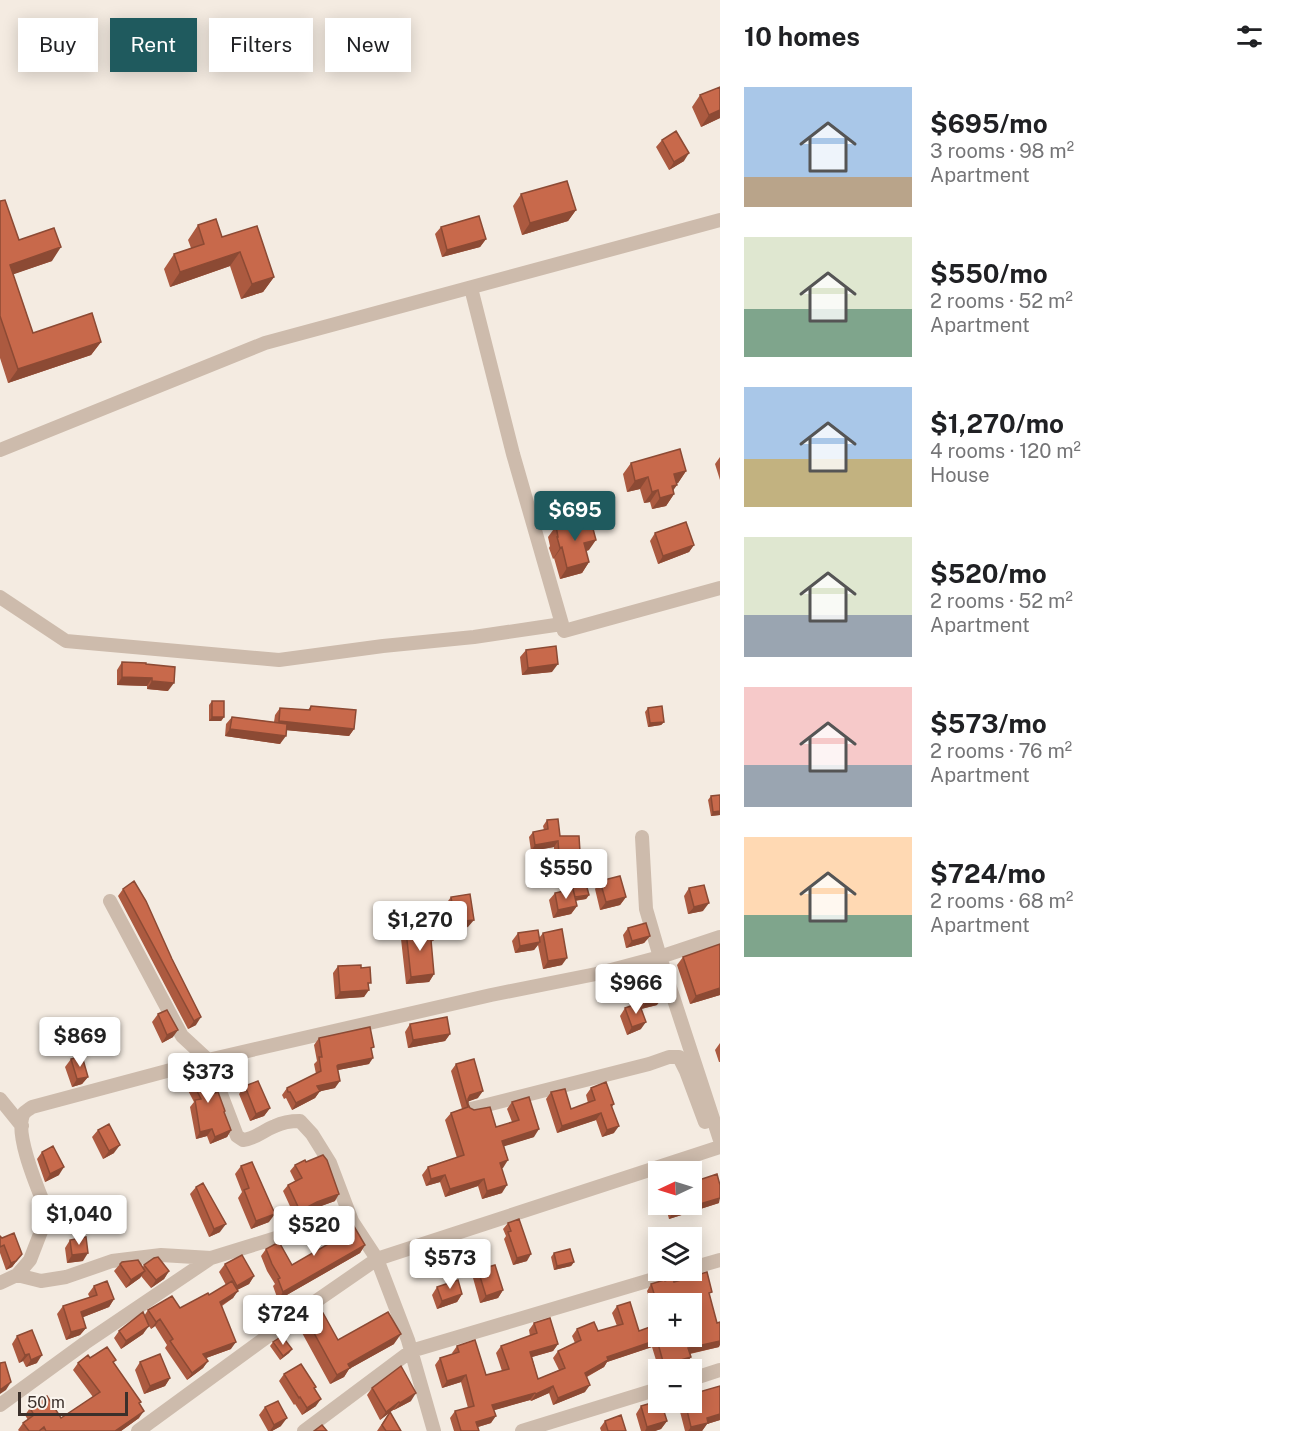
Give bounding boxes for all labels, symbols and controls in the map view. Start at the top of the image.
chip: Buy [18,18,98,72]
chip: Rent [110,18,197,72]
chip: Filters [209,18,313,72]
chip: New [325,18,411,72]
icon: filters [1233,20,1266,53]
text: 10 homes [744,21,860,52]
text: $695/mo [930,108,1048,139]
icon: home [792,111,864,183]
text: 3 rooms · 98 m² [930,139,1074,163]
text: Apartment [930,163,1030,187]
text: $550/mo [930,258,1048,289]
icon: home [792,261,864,333]
text: 2 rooms · 52 m² [930,289,1073,313]
text: Apartment [930,313,1030,337]
text: $1,270/mo [930,408,1064,439]
icon: home [792,411,864,483]
text: 4 rooms · 120 m² [930,439,1081,463]
text: House [930,463,990,487]
pin: $695 [539,491,611,542]
text: $695 [548,498,602,522]
text: $520/mo [930,558,1047,589]
icon: home [792,561,864,633]
text: 2 rooms · 52 m² [930,589,1073,613]
text: Apartment [930,613,1030,637]
text: $573/mo [930,708,1047,739]
icon: home [792,711,864,783]
text: 2 rooms · 76 m² [930,739,1072,763]
text: Apartment [930,763,1030,787]
pin: $550 [530,849,602,900]
text: $550 [539,856,593,880]
text: $724/mo [930,858,1046,889]
icon: home [792,861,864,933]
text: 2 rooms · 68 m² [930,889,1073,913]
pin: $1,270 [371,901,469,952]
text: $1,270 [387,908,453,932]
text: Apartment [930,913,1030,937]
pin: $966 [600,964,672,1015]
text: $966 [609,971,663,995]
pin: $869 [44,1017,116,1068]
text: $869 [53,1024,107,1048]
pin: $373 [172,1053,244,1104]
text: $373 [182,1060,234,1084]
north arrow [648,1161,702,1215]
map controls [648,1161,702,1413]
pin: $1,040 [30,1195,128,1246]
text: $1,040 [46,1202,112,1226]
pin: $520 [278,1206,350,1257]
text: $520 [288,1213,340,1237]
button: layers [648,1227,702,1281]
pin: $573 [414,1239,486,1290]
text: $573 [424,1246,476,1270]
button: + [648,1293,702,1347]
pin: $724 [247,1295,319,1346]
text: $724 [257,1302,309,1326]
button: − [648,1359,702,1413]
scale bar [18,1389,128,1416]
text: 50 m [27,1393,65,1412]

